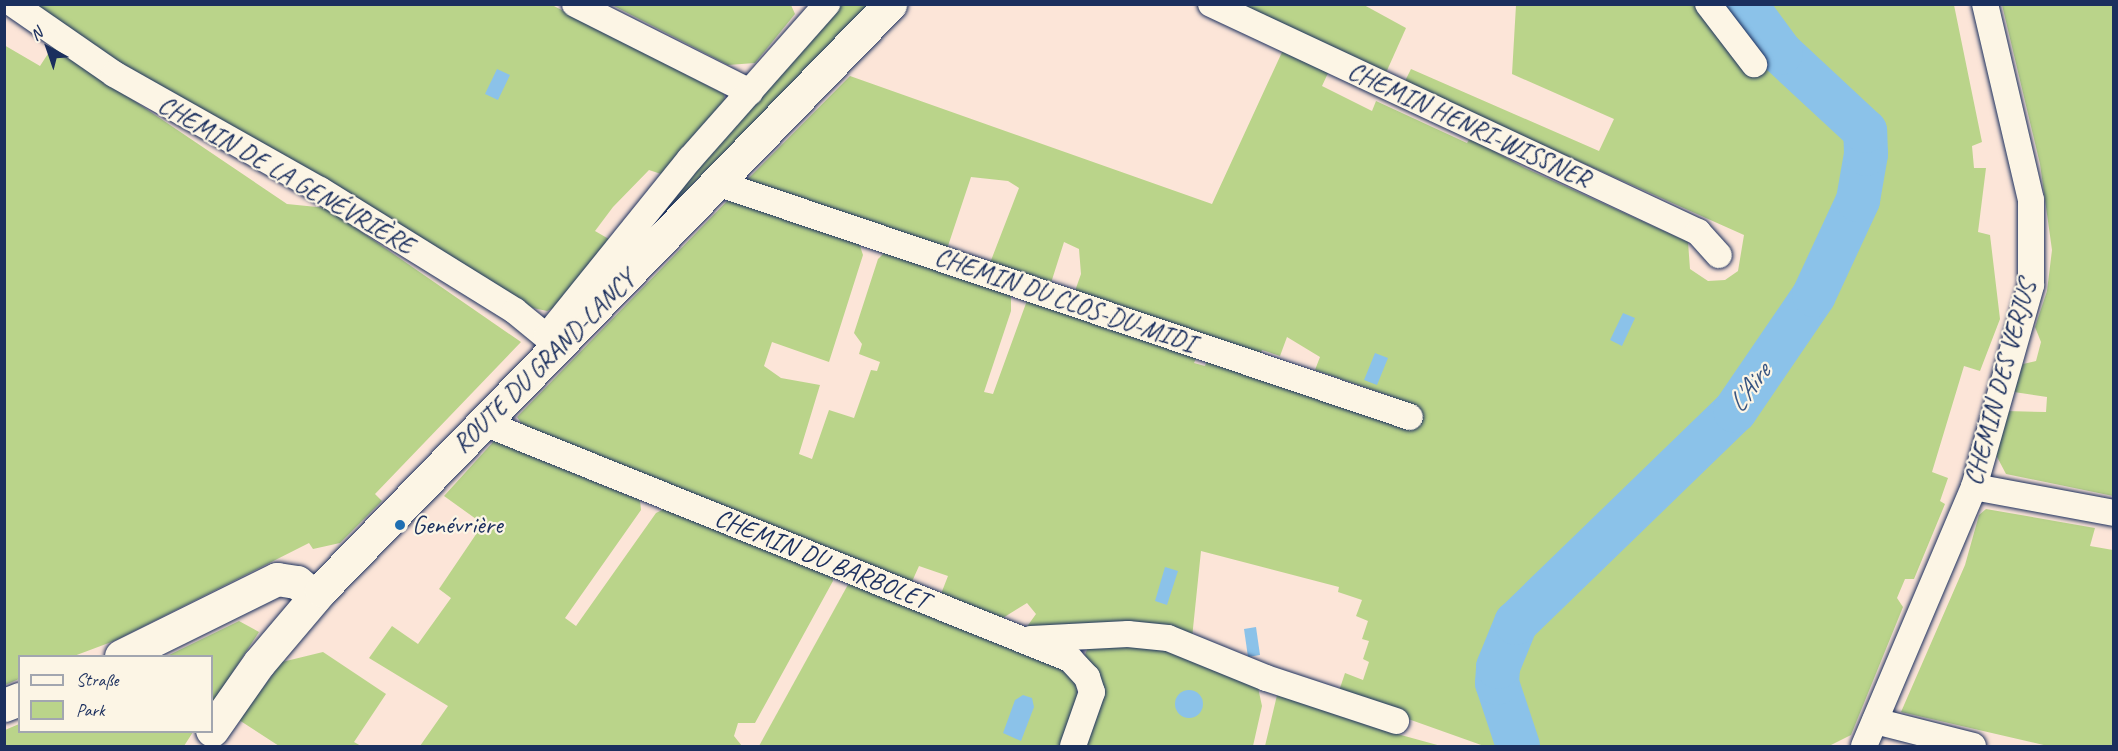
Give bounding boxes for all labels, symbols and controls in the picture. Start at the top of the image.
north arrow [18,18,78,78]
text: N [26,23,47,45]
street label: CHEMIN HENRI-WISSNER [1343,55,1595,195]
street label: CHEMIN DE LA GENÉVRIÈRE [152,89,420,261]
street label: CHEMIN DU CLOS-DU-MIDI [931,241,1199,359]
street label: ROUTE DU GRAND-LANCY [446,264,642,460]
street label: CHEMIN DES VERJUS [1958,277,2042,489]
water label: L'Aire [1721,358,1777,418]
street label: CHEMIN DU BARBOLET [711,502,933,616]
place label: Genévrière [412,509,502,541]
marker: Genévrière [393,518,407,532]
legend [18,655,213,733]
text: Straße [76,669,118,691]
text: Park [76,699,105,721]

